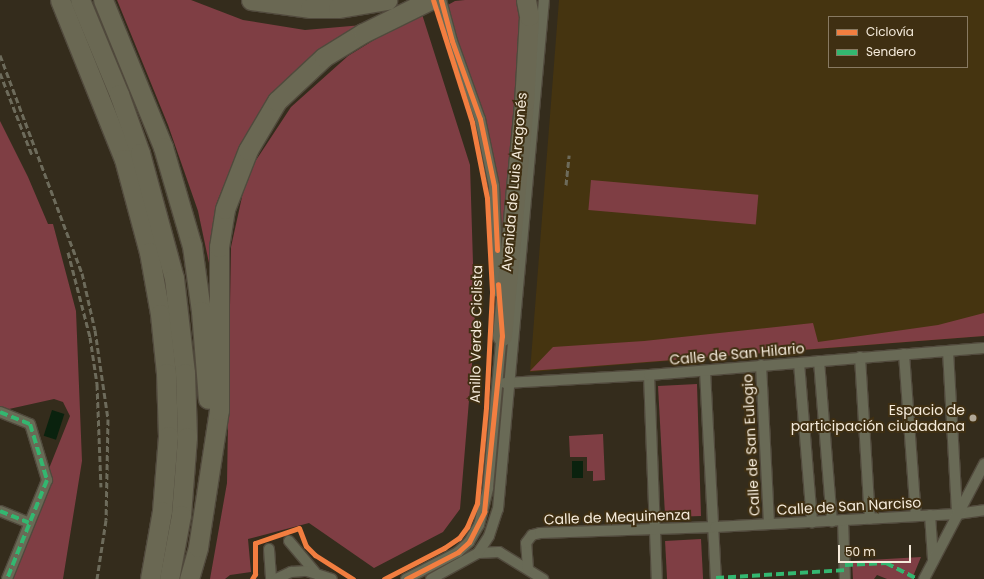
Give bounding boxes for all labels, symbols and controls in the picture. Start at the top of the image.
legend [828,16,968,68]
text: Ciclovía [866,23,914,40]
text: Sendero [866,43,916,60]
street label: Avenida de Luis Aragonés [498,92,530,272]
street label: Anillo Verde Ciclista [466,265,486,403]
street label: Calle de San Hilario [669,340,805,368]
street label: Calle de San Eulogio [739,374,763,516]
place label: Espacio de participación ciudadana [791,402,965,434]
marker: Espacio de participación ciudadana [968,413,978,423]
street label: Calle de San Narciso [776,494,922,518]
street label: Calle de Mequinenza [544,506,690,528]
scale bar [840,537,913,563]
text: 50 m [845,543,876,560]

